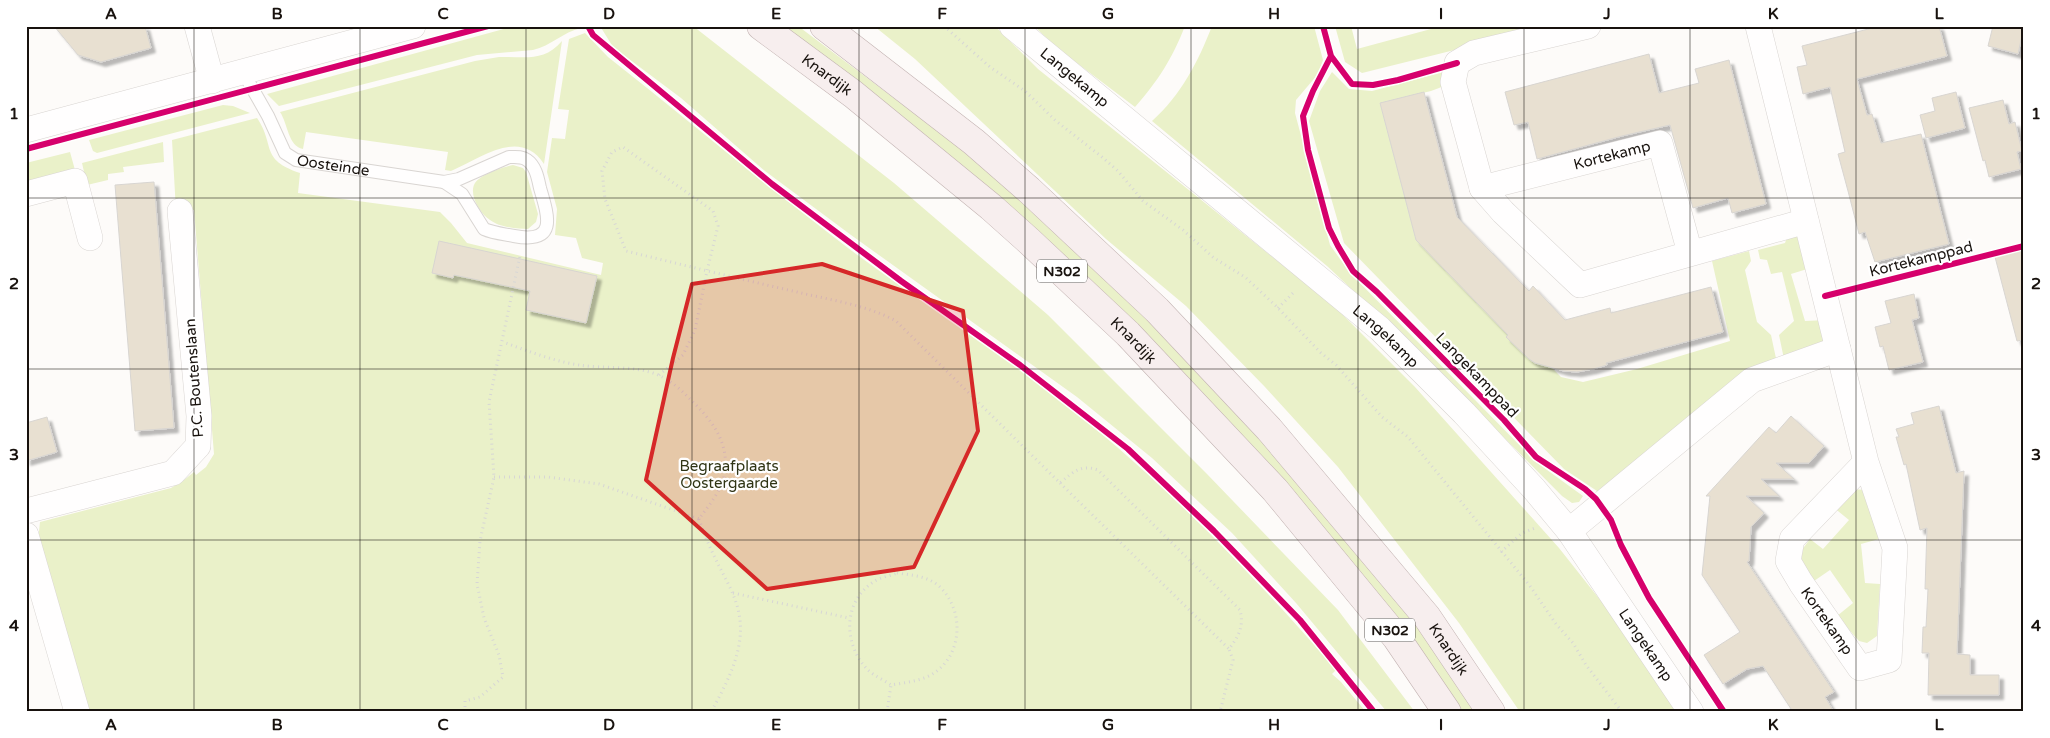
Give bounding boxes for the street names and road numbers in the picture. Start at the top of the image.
street label: Langekamp [1036,44,1113,111]
street label: Knardijk [798,50,856,99]
street label: Kortekamp [1572,137,1652,174]
street label: Oosteinde [296,151,371,180]
street label: Kortekamppad [1867,237,1975,281]
road number: N302 [1037,260,1087,282]
street label: Langekamp [1349,301,1423,372]
street label: Knardijk [1107,313,1160,368]
street label: P.C. Boutenslaan [181,318,207,438]
street label: Langekamppad [1432,329,1522,421]
street label: Kortekamp [1797,584,1857,658]
street label: Langekamp [1615,605,1677,685]
road number: N302 [1365,618,1415,642]
street label: Knardijk [1425,620,1473,679]

